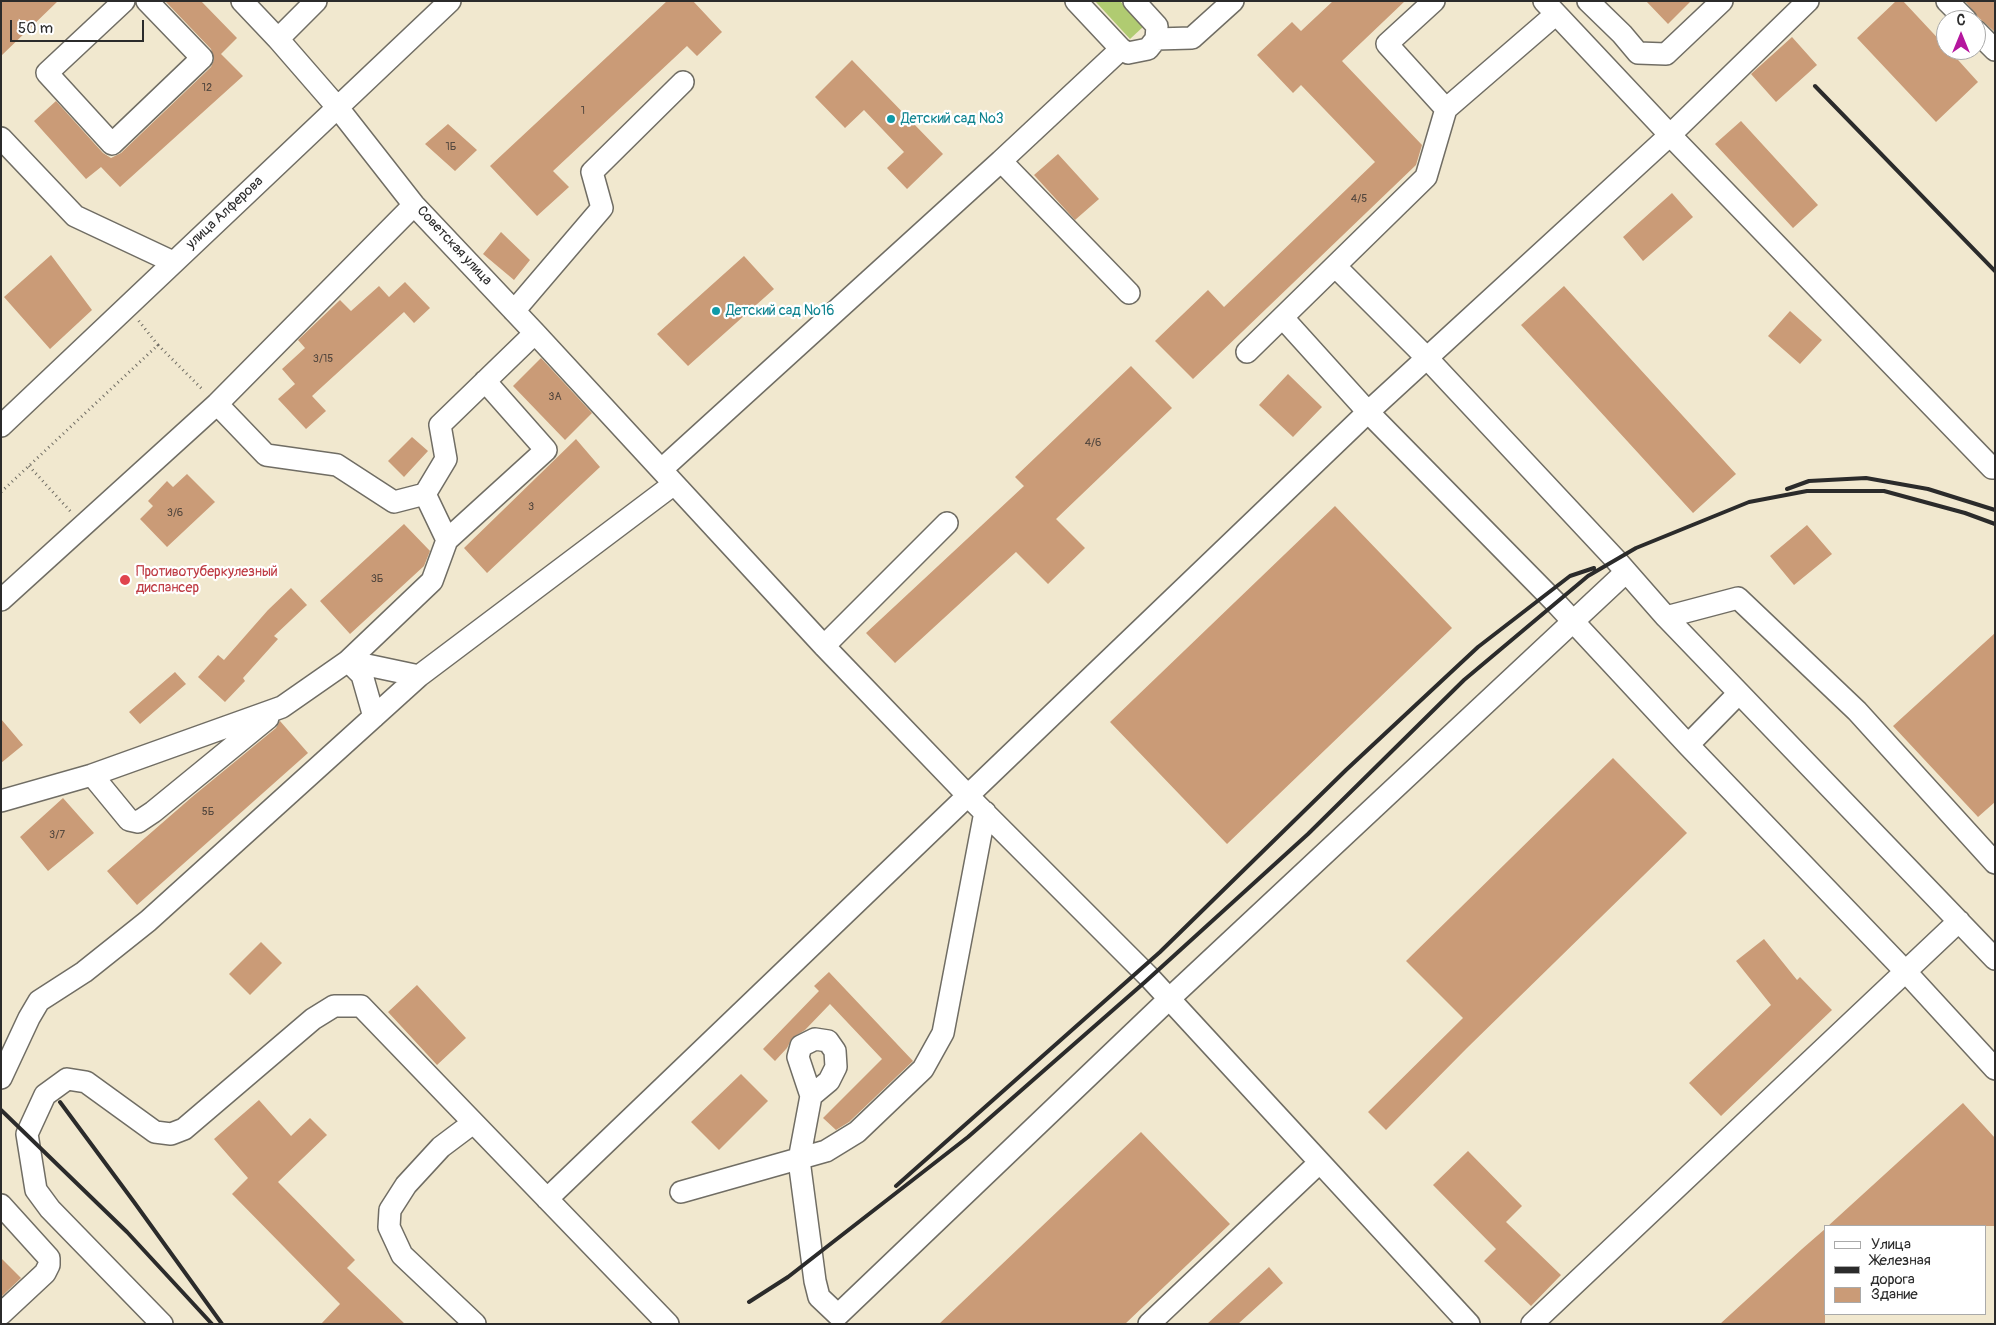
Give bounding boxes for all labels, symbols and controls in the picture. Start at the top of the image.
scale bar [12,10,146,42]
north arrow [1936,10,1986,60]
text: С [1957,12,1965,29]
text: 50 m [18,19,53,38]
house number: 12 [202,81,212,95]
house number: 1 [581,104,585,118]
place label: Детский сад №3 [901,111,1003,127]
marker: Детский сад №3 [885,113,897,125]
house number: 1Б [446,140,456,154]
street label: улица Алферова [183,173,267,253]
house number: 4/5 [1351,192,1367,206]
street label: Советская улица [413,203,495,289]
place label: Детский сад №16 [726,303,834,319]
marker: Детский сад №16 [710,305,722,317]
house number: 3/15 [313,352,333,366]
house number: 3А [548,390,562,404]
house number: 4/6 [1085,436,1101,450]
house number: 3 [528,500,534,514]
house number: 3/6 [167,506,183,520]
place label: Противотуберкулезный диспансер [136,564,278,596]
house number: 3Б [371,572,383,586]
marker: Противотуберкулезный диспансер [118,573,132,587]
house number: 5Б [202,805,214,819]
house number: 3/7 [49,828,65,842]
legend [1824,1225,1986,1315]
text: Улица [1871,1235,1911,1254]
text: Железная дорога [1870,1251,1931,1289]
text: Здание [1871,1285,1918,1304]

